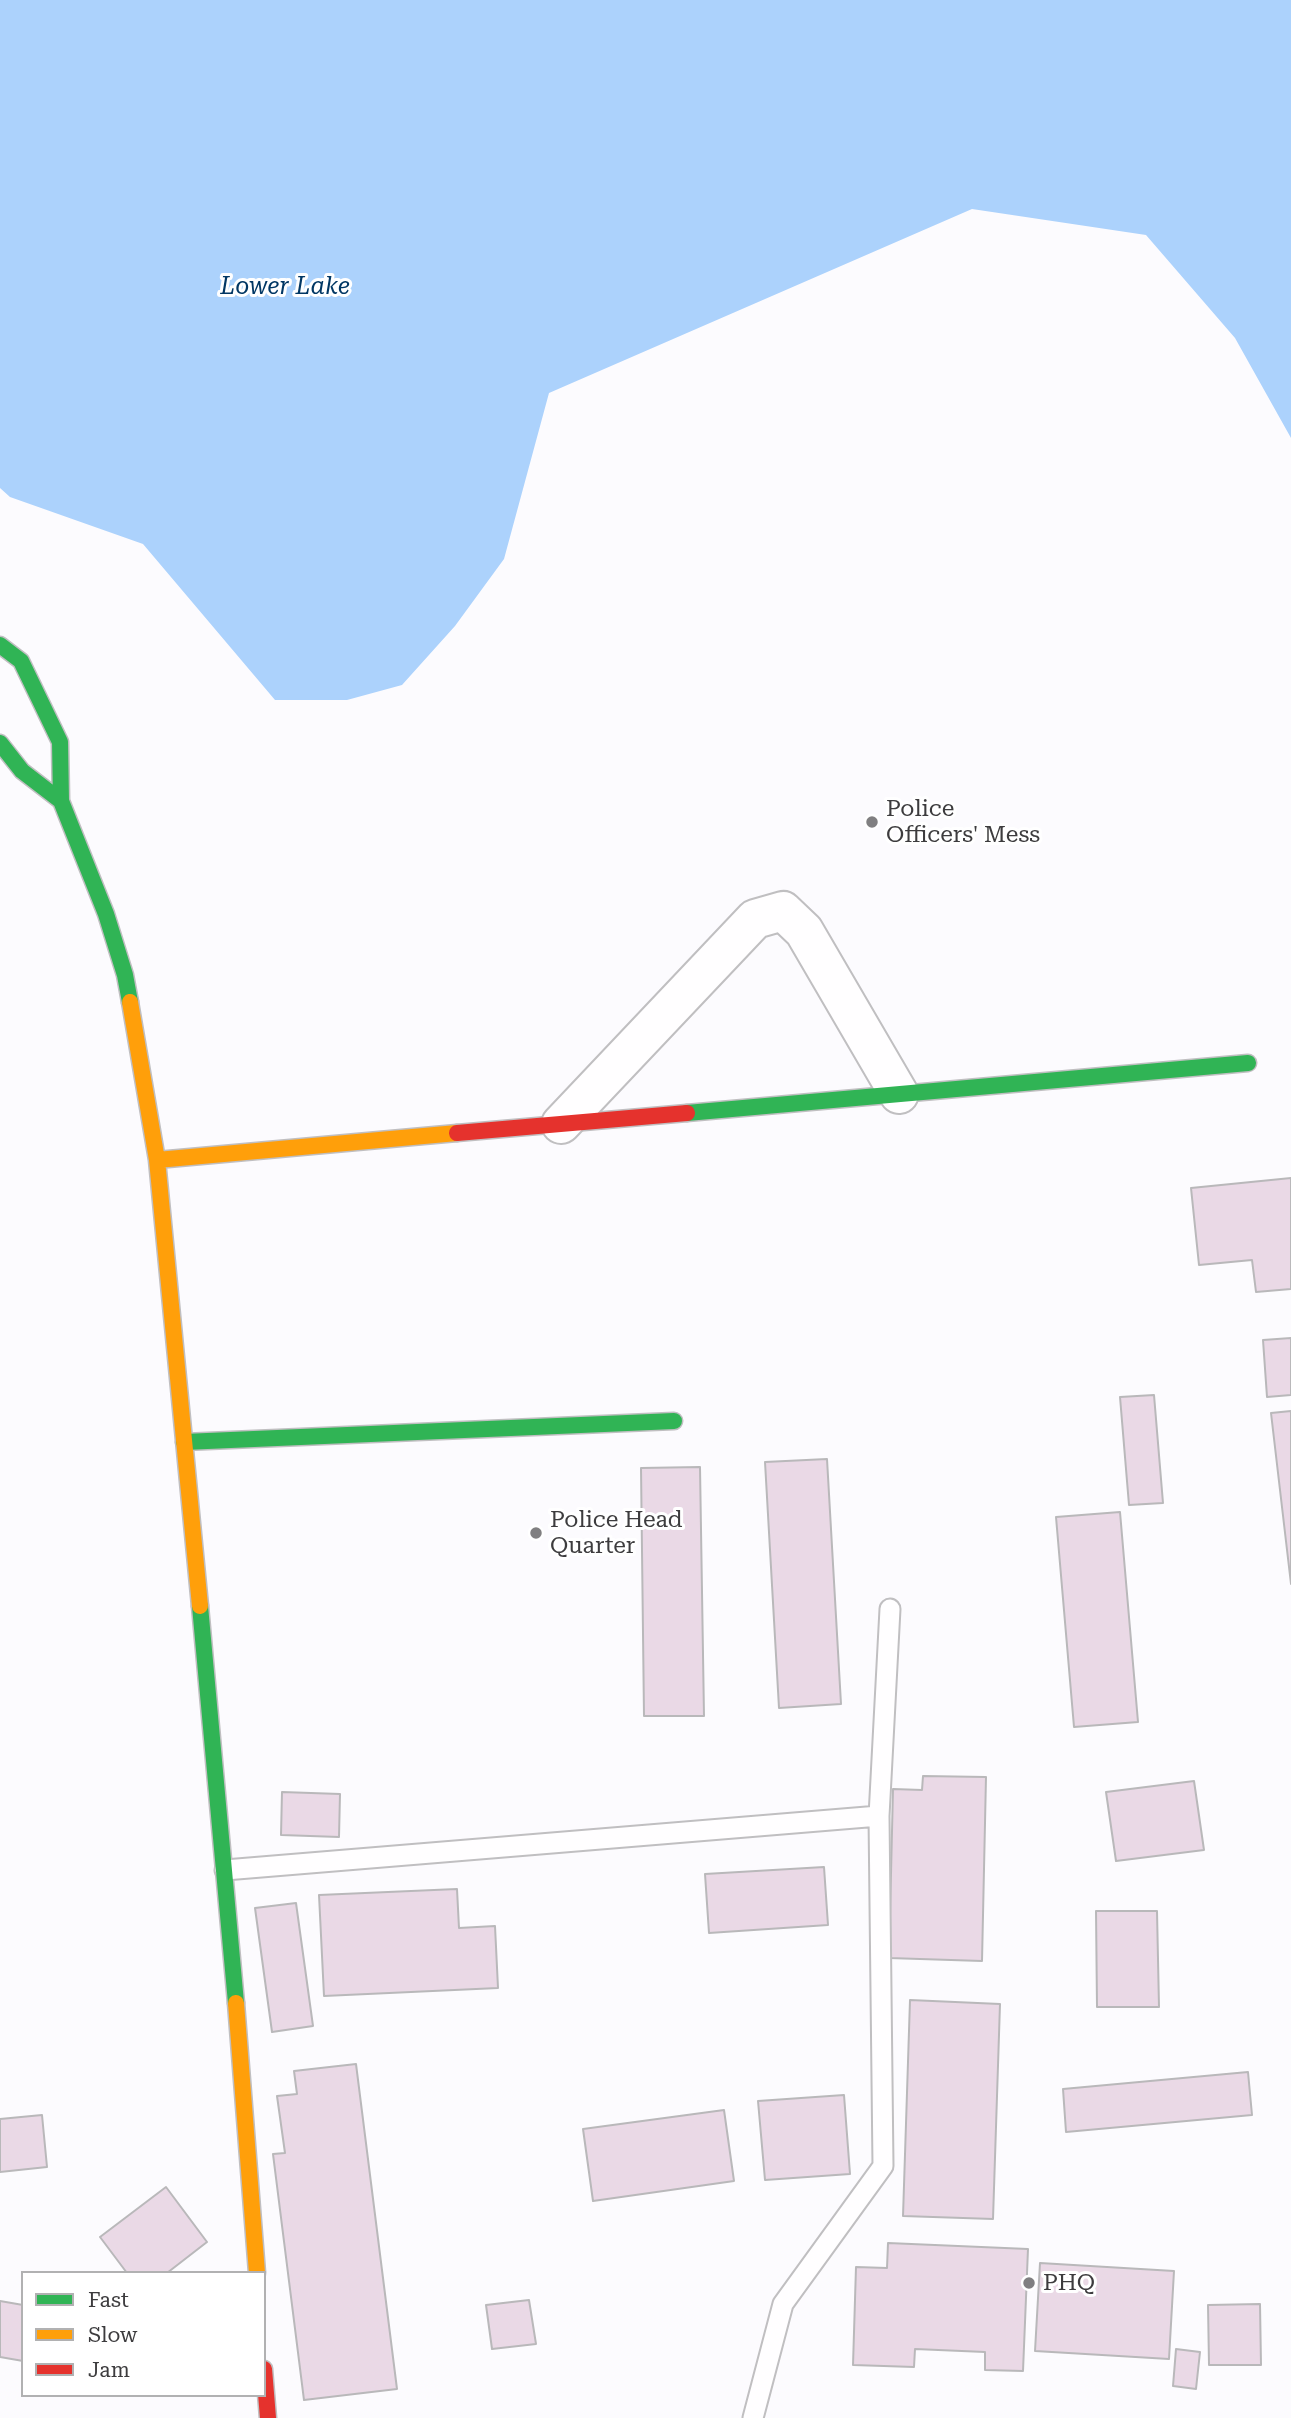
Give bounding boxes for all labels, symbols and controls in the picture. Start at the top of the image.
water label: Lower Lake [220,273,350,301]
place label: Police Officers' Mess [886,795,1040,849]
marker: Police Officers' Mess [864,814,880,830]
place label: Police Head Quarter [550,1506,683,1560]
marker: Police Head Quarter [528,1525,544,1541]
place label: PHQ [1043,2269,1095,2297]
legend [21,2271,266,2397]
marker: PHQ [1021,2275,1037,2291]
text: Fast [88,2288,129,2312]
text: Slow [88,2323,137,2347]
text: Jam [88,2358,130,2382]

